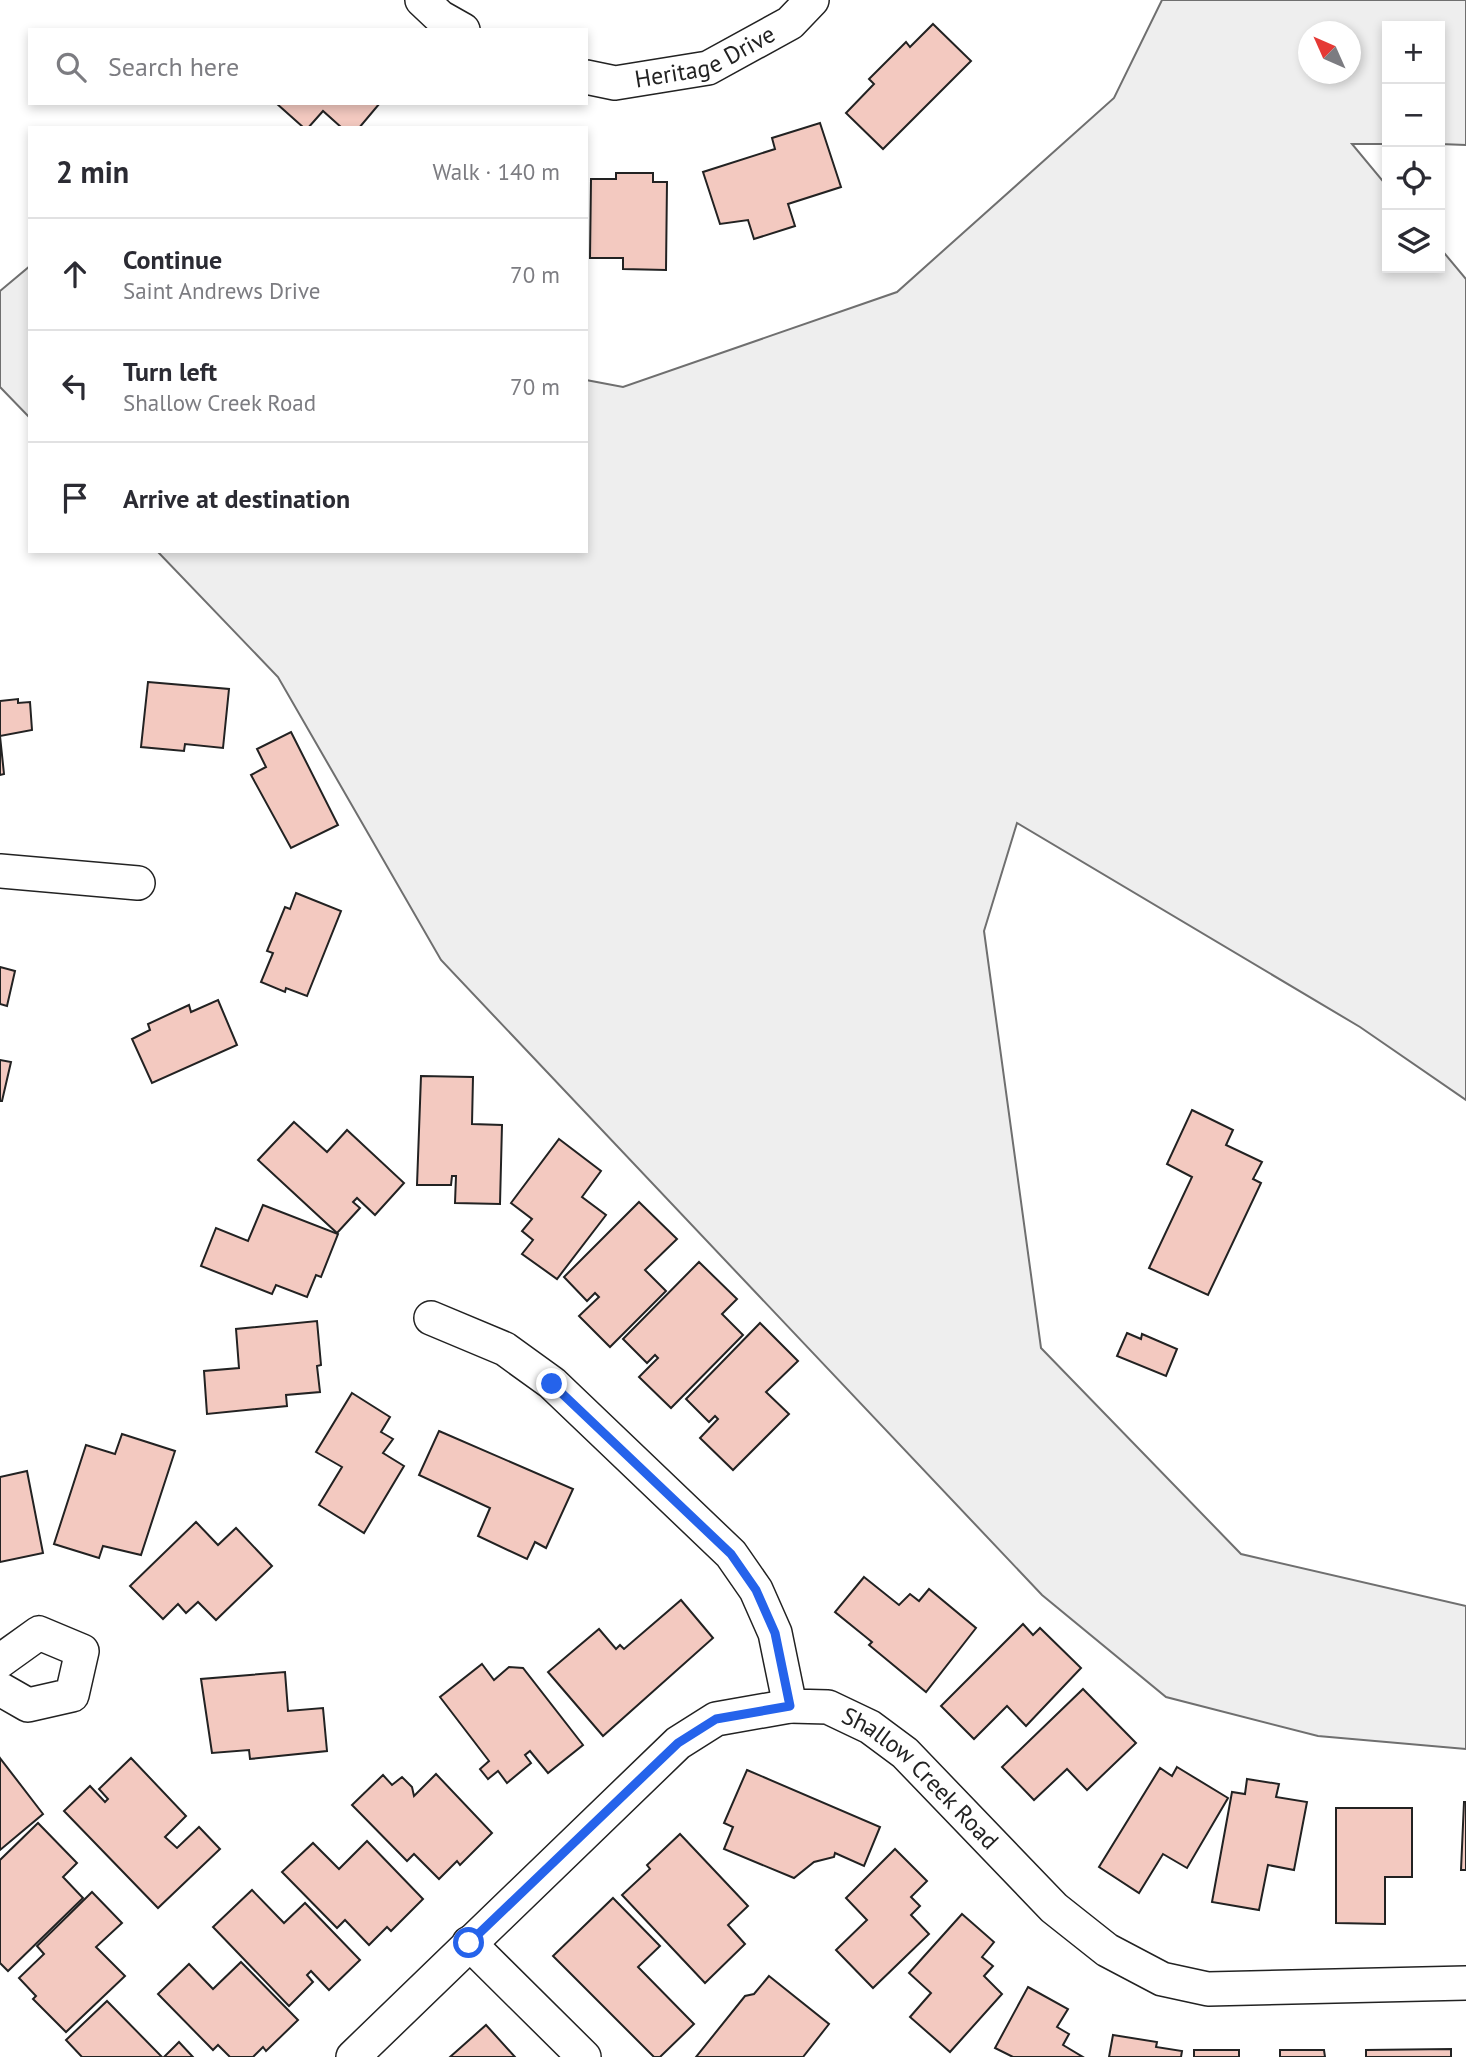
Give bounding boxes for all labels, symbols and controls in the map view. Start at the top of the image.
street label: Heritage Drive [632,18,780,95]
north arrow [1298,21,1361,84]
map controls [1382,21,1445,273]
button: + [1382,21,1445,84]
search box [28,28,588,105]
icon: search [52,48,90,86]
text: Search here [108,50,239,83]
button: − [1382,84,1445,147]
button: locate [1382,147,1445,210]
text: 2 min [56,152,129,191]
text: Walk · 140 m [433,157,560,186]
button: layers [1382,210,1445,273]
text: Continue [123,243,222,276]
icon: ahead [56,255,94,293]
text: 70 m [510,260,560,289]
text: Saint Andrews Drive [123,276,321,305]
text: Turn left [123,355,217,388]
icon: left [56,367,94,405]
text: 70 m [510,372,560,401]
text: Shallow Creek Road [123,388,316,417]
icon: arrive [56,479,94,517]
text: Arrive at destination [123,482,350,515]
route end [536,1368,567,1399]
street label: Shallow Creek Road [837,1700,1006,1856]
route start [453,1927,484,1958]

